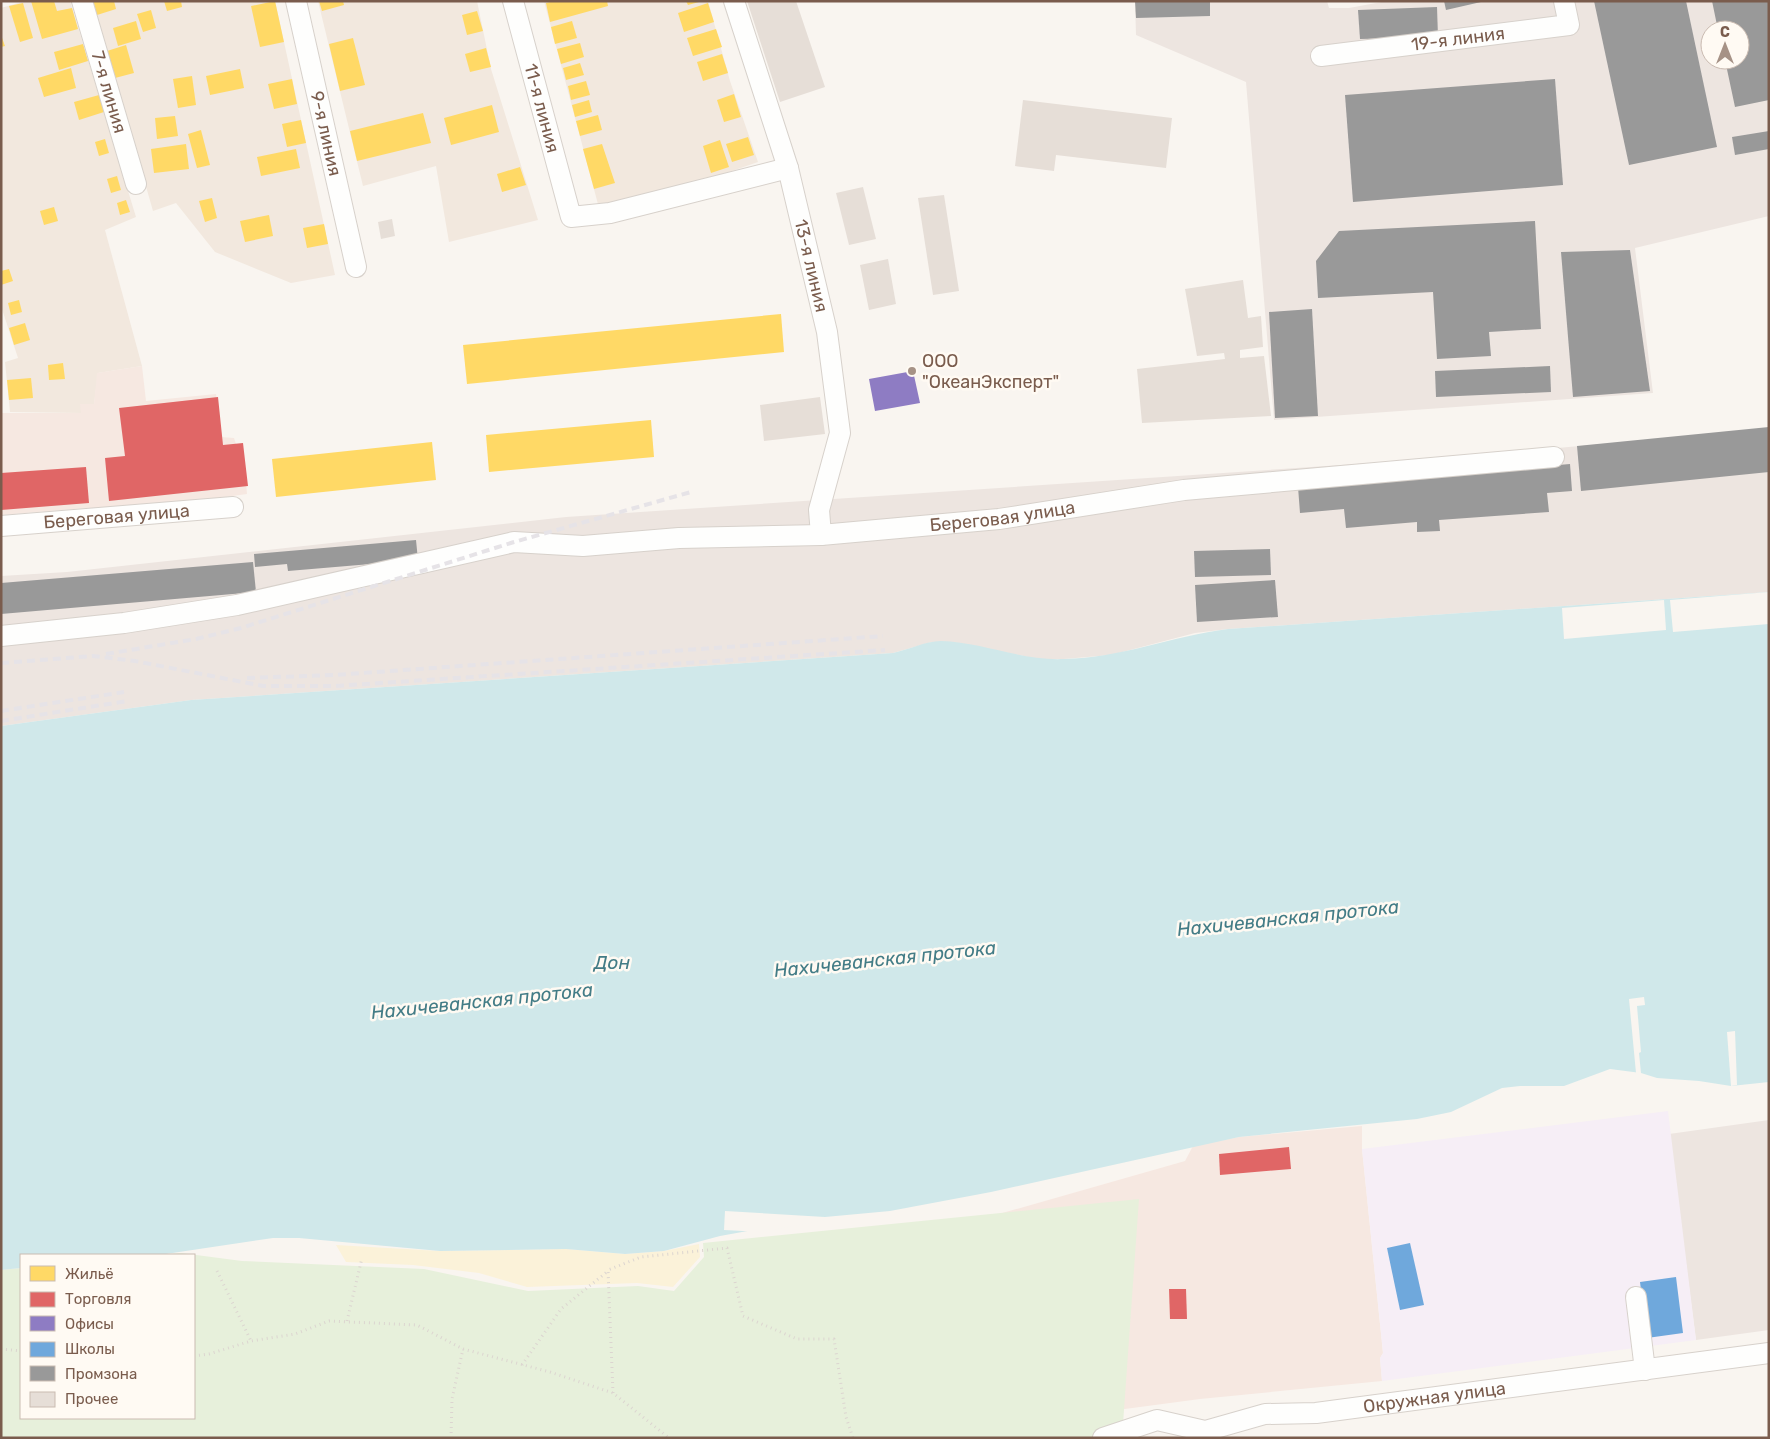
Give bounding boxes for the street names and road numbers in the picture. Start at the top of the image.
street label: 19-я линия [1410,22,1506,56]
street label: 7-я линия [86,48,131,136]
street label: 11-я линия [519,61,564,155]
street label: 9-я линия [306,89,346,178]
street label: 13-я линия [790,217,833,314]
street label: Береговая улица [929,496,1077,536]
street label: Береговая улица [43,500,190,533]
street label: Окружная улица [1362,1377,1507,1418]

